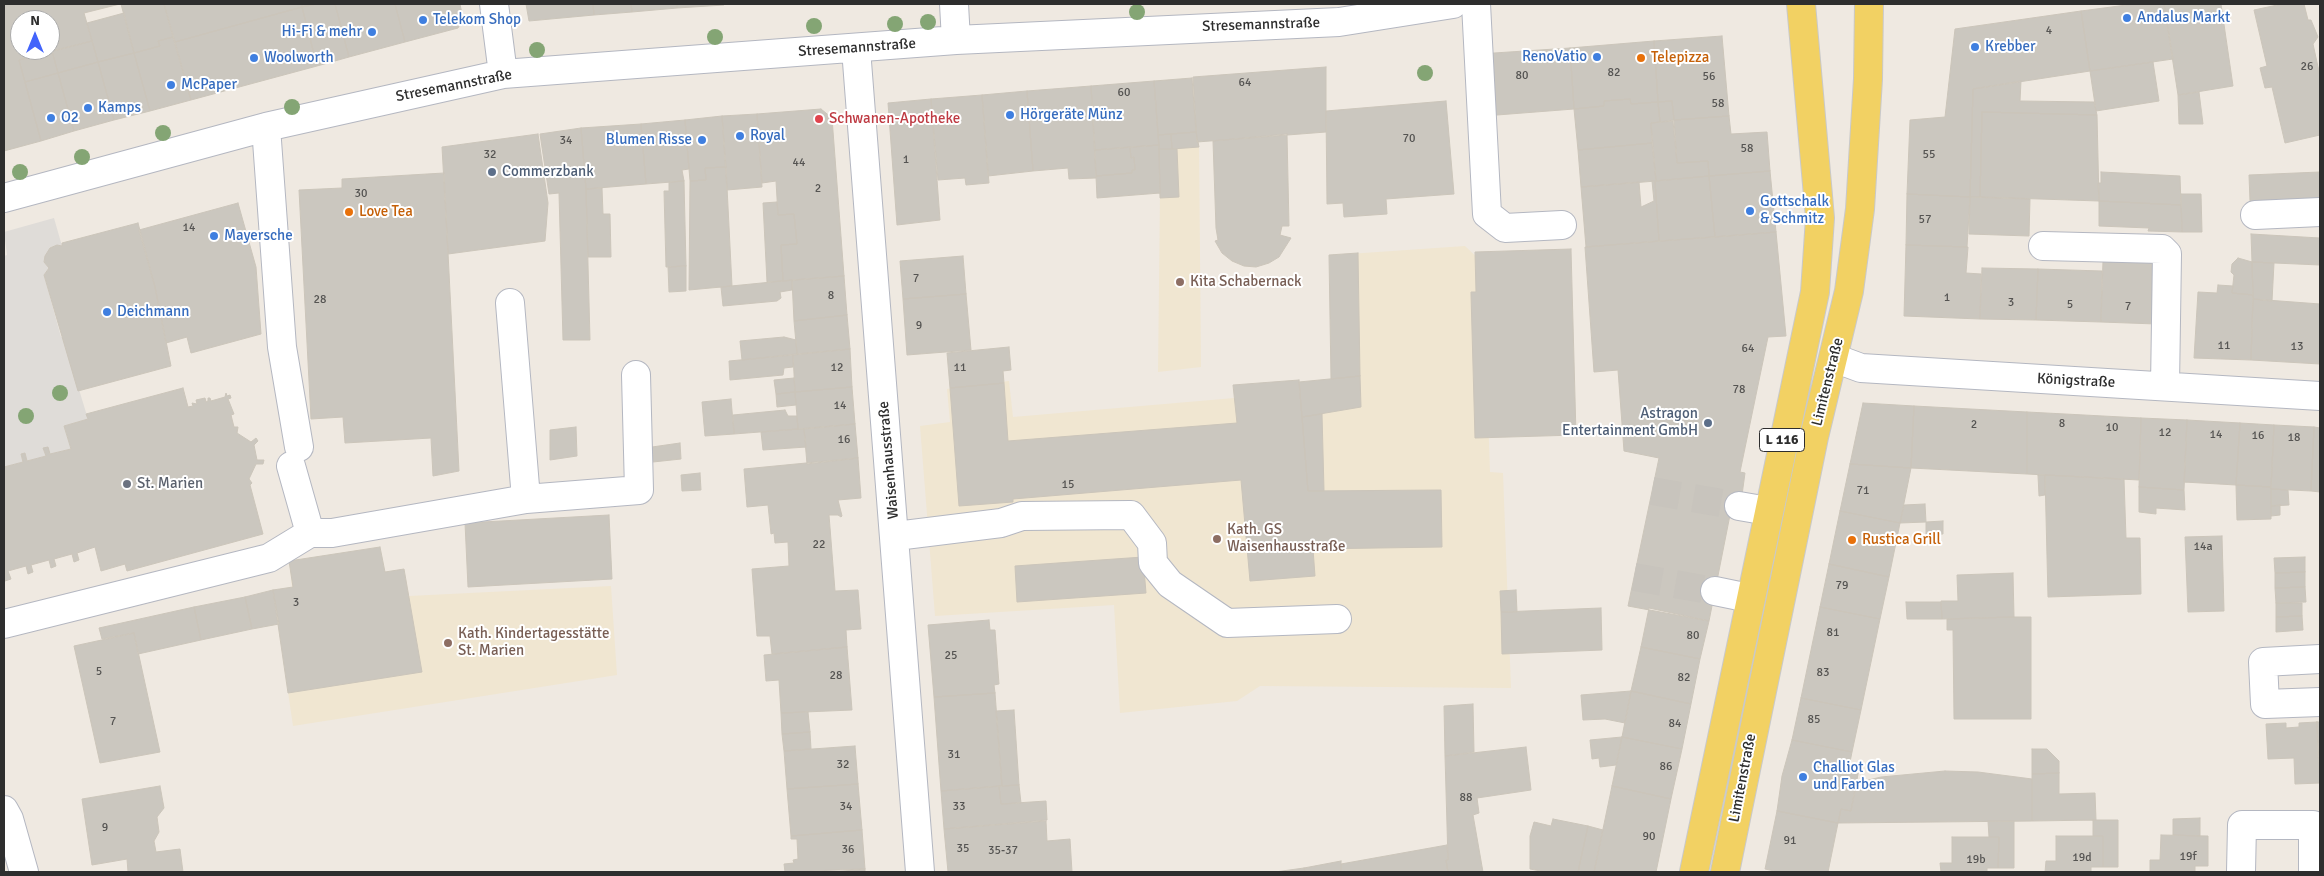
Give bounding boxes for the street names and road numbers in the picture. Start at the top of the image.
street label: Stresemannstraße [1202,14,1320,36]
street label: Stresemannstraße [797,35,917,61]
street label: Stresemannstraße [394,66,514,106]
street label: Limitenstraße [1808,336,1848,428]
street label: Königstraße [2036,370,2116,392]
street label: Waisenhausstraße [875,400,903,520]
road number: L 116 [1760,428,1804,452]
street label: Limitenstraße [1726,732,1760,824]

